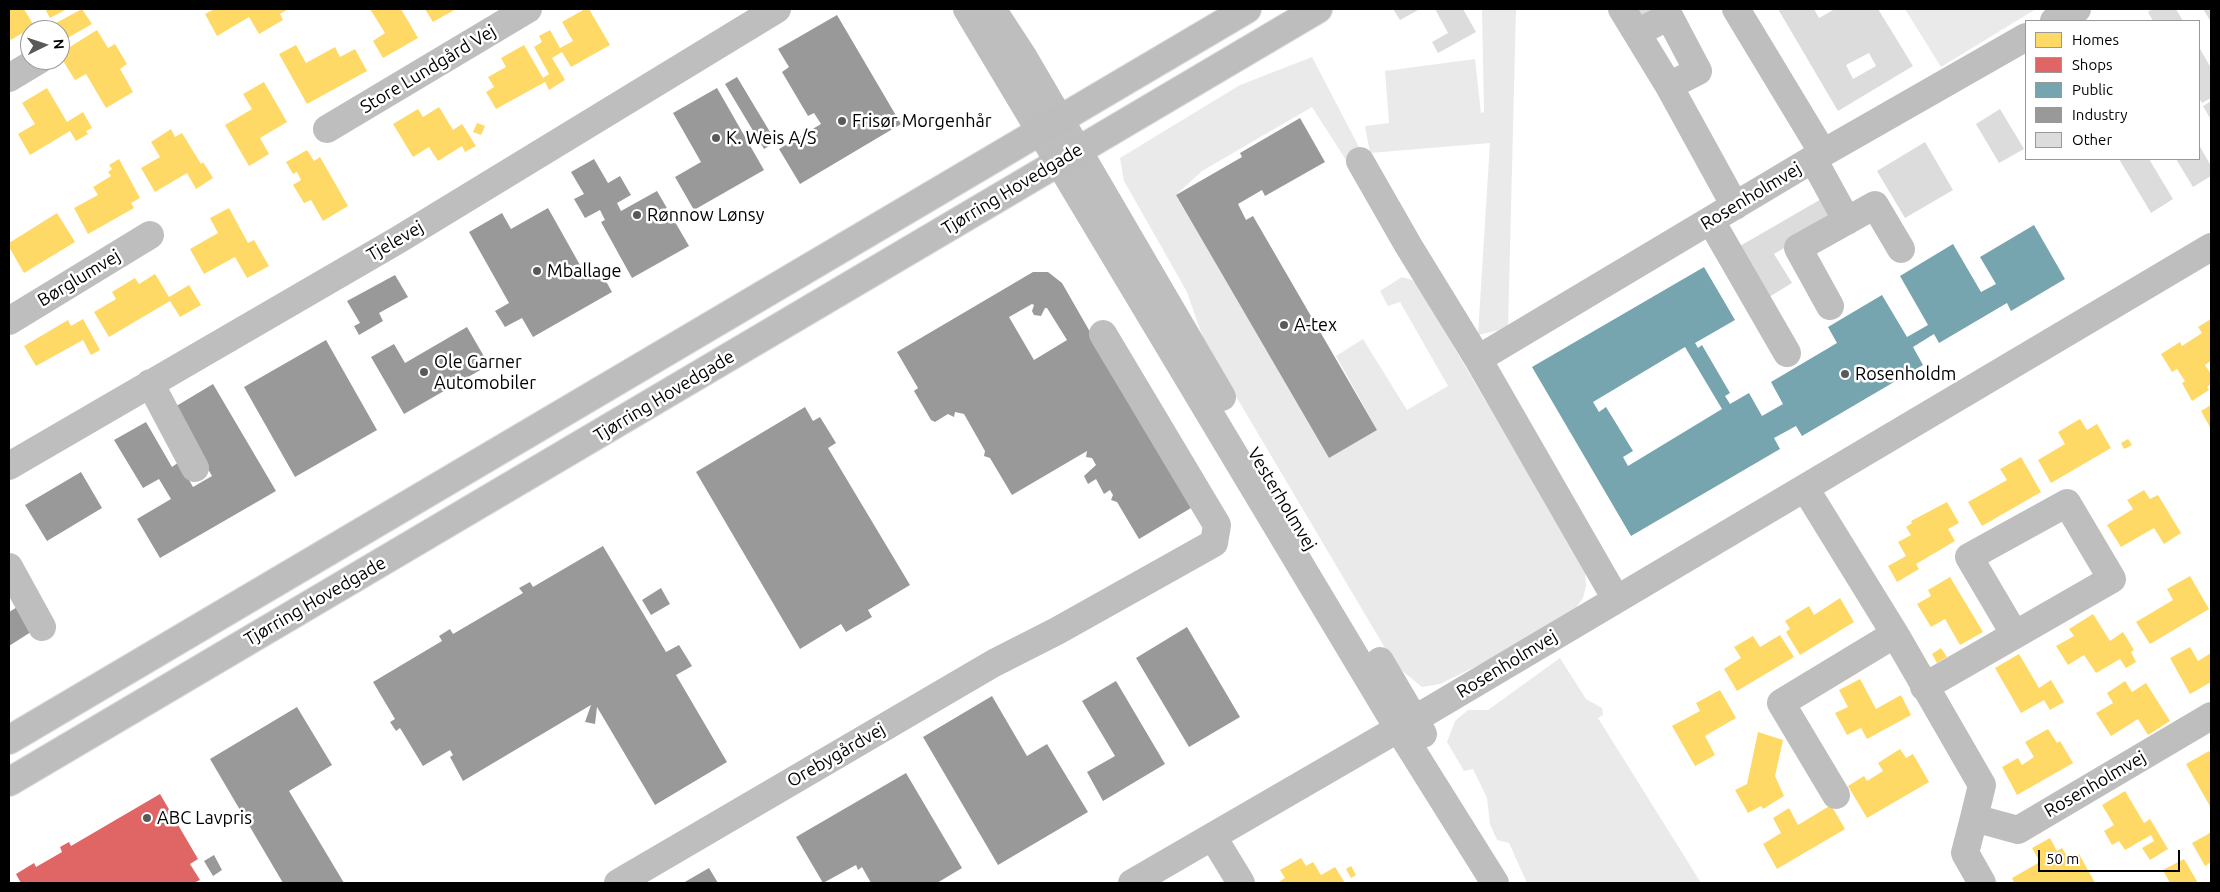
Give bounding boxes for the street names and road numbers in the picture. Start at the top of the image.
street label: Store Lundgård Vej [356,20,500,118]
street label: Tjørring Hovedgade [938,139,1086,239]
street label: Rosenholmvej [1697,157,1805,235]
street label: Tjelevej [363,216,427,266]
street label: Børglumvej [34,245,124,311]
street label: Tjørring Hovedgade [590,346,738,446]
street label: Vesterholmvej [1243,444,1321,554]
street label: Tjørring Hovedgade [240,552,390,650]
street label: Rosenholmvej [1453,625,1561,703]
street label: Orebygårdvej [783,718,889,792]
street label: Rosenholmvej [2040,746,2150,822]

